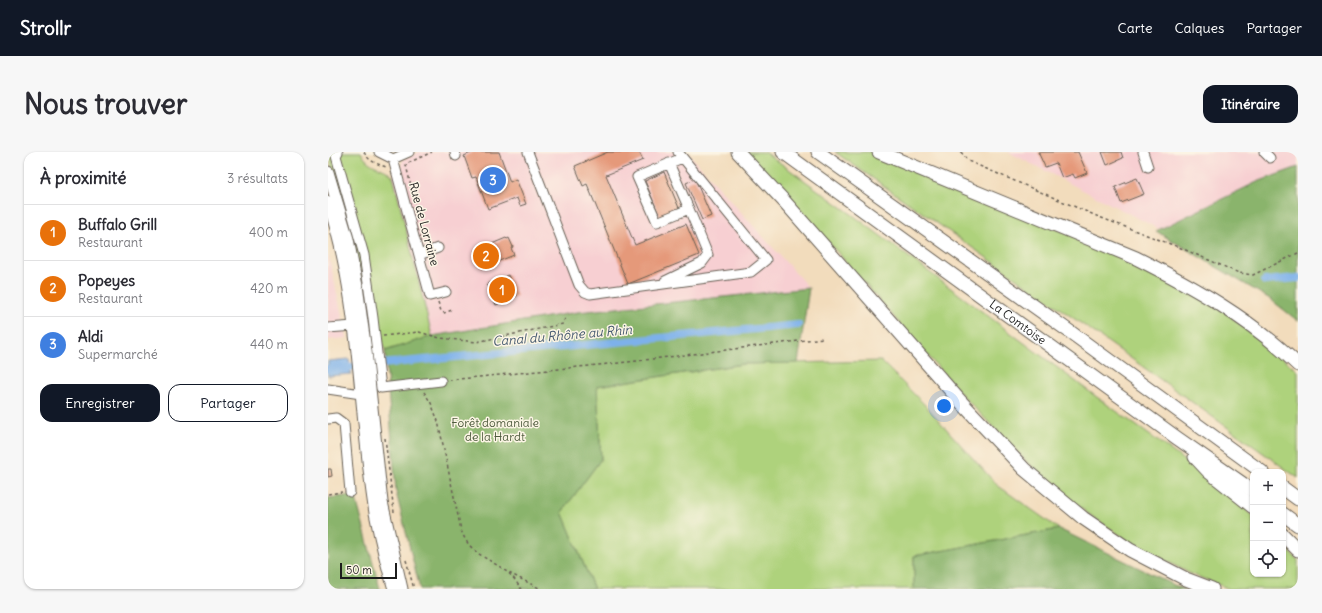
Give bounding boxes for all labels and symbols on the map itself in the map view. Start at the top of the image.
pin: 3 [480,165,506,195]
street label: Rue de Lorraine [406,180,443,267]
pin: 2 [473,241,499,271]
pin: 1 [489,275,515,305]
street label: La Comtoise [987,296,1049,348]
water label: Canal du Rhône au Rhin [492,321,633,350]
your location [934,396,954,416]
park label: Forêt domaniale de la Hardt [451,415,539,444]
scale bar [340,561,397,580]

